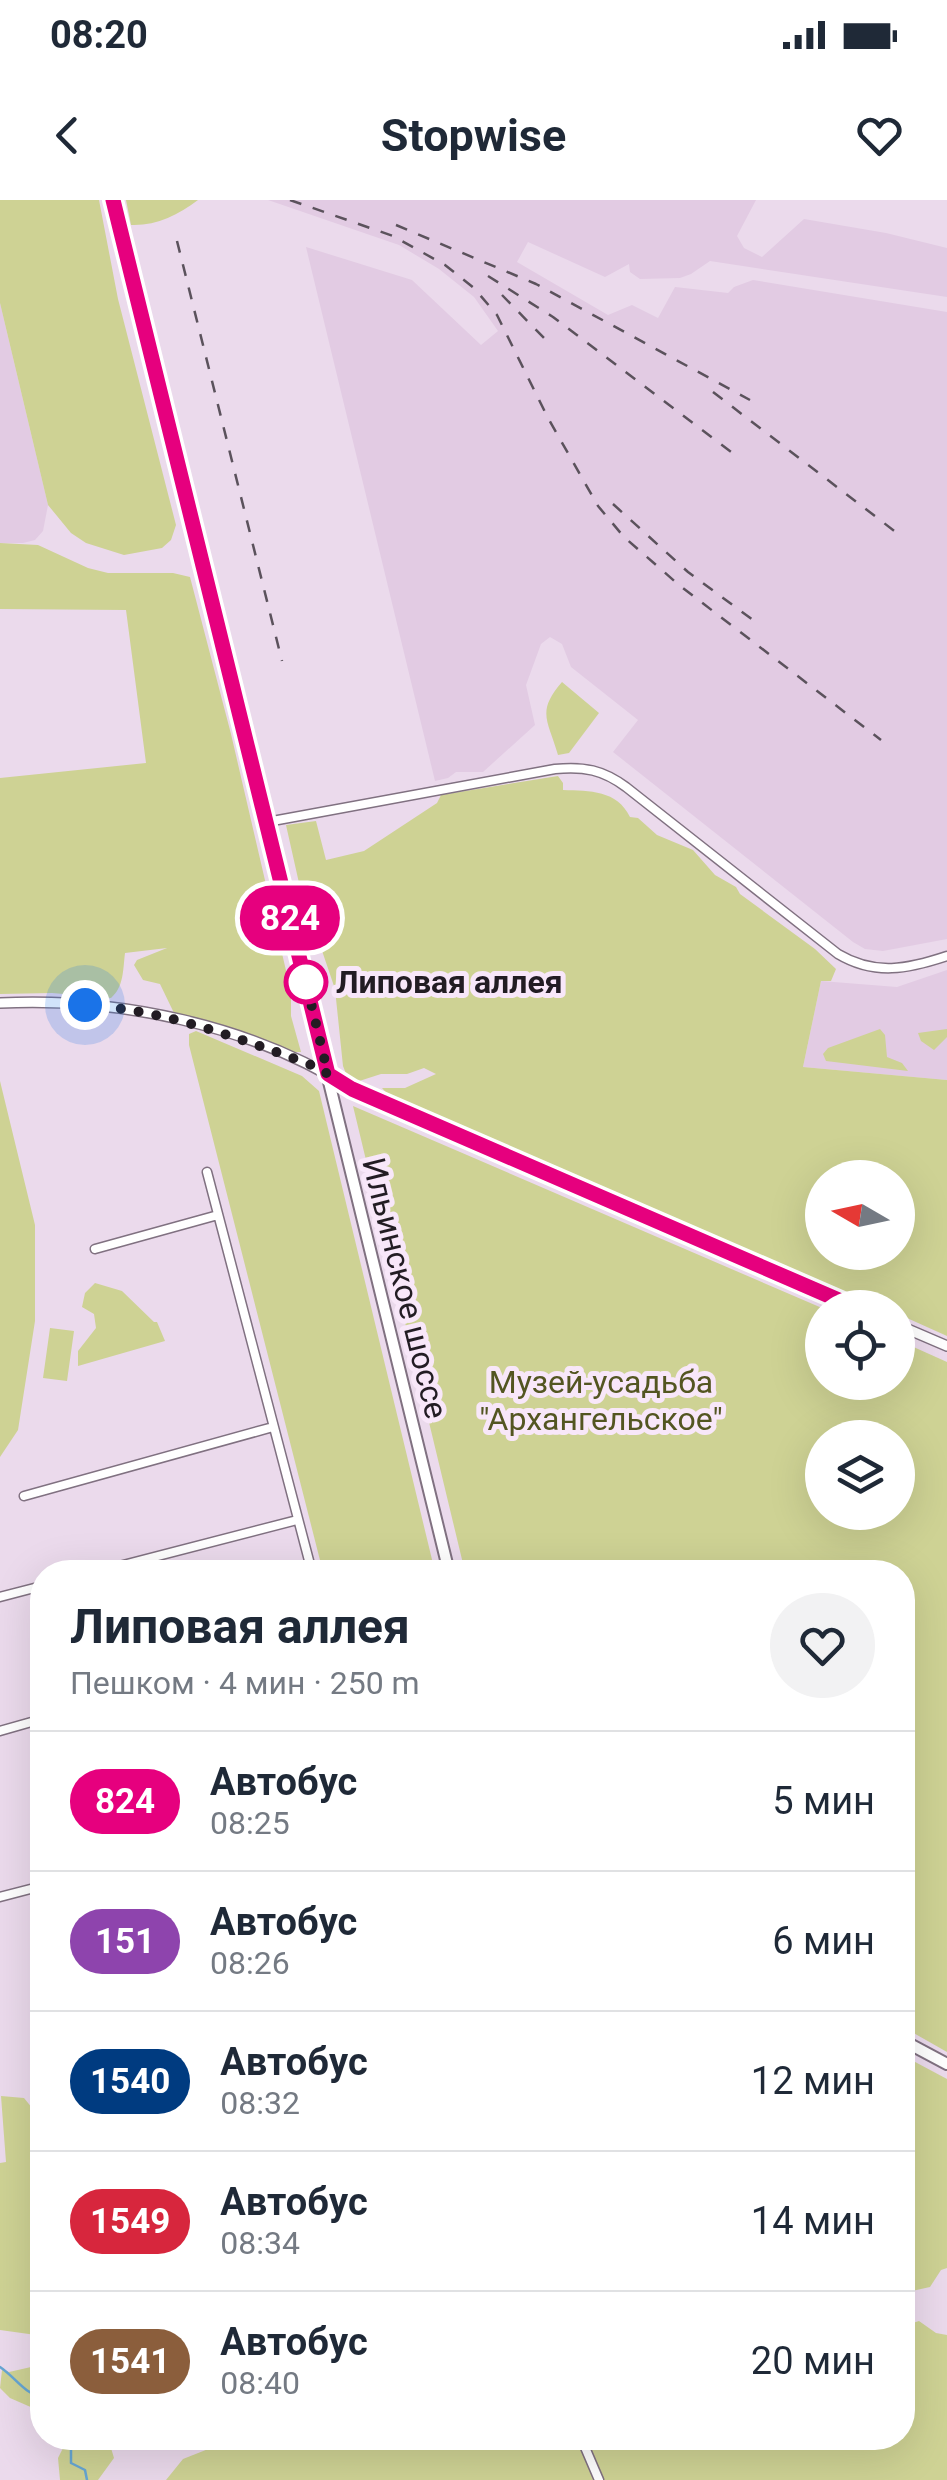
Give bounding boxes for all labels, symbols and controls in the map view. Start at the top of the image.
text: 08:20 [50,13,148,57]
icon: back [40,108,95,163]
icon: heart [852,108,907,163]
text: Stopwise [381,109,566,162]
line badge: 824 [232,886,348,950]
text: 824 [260,898,320,939]
marker: Липовая аллея [285,961,327,1003]
place label: Липовая аллея [336,963,563,1001]
your location [60,980,110,1030]
street label: Ильинское шоссе [354,1154,456,1422]
north arrow [805,1160,915,1270]
map controls [805,1160,915,1530]
button: locate [805,1290,915,1400]
park label: Музей-усадьба "Архангельское" [479,1363,723,1438]
button: layers [805,1420,915,1530]
button: heart [770,1593,875,1698]
text: Липовая аллея [70,1598,410,1655]
text: Пешком · 4 мин · 250 m [70,1664,420,1702]
text: Автобус [210,1760,357,1804]
text: 5 мин [772,1779,875,1823]
text: 824 [95,1781,155,1822]
text: 08:25 [210,1804,290,1842]
text: Автобус [210,1900,357,1944]
text: 6 мин [772,1919,875,1963]
text: 151 [95,1921,155,1962]
text: 08:26 [210,1944,290,1982]
text: Автобус [220,2040,368,2084]
text: 12 мин [751,2059,875,2103]
text: 1540 [90,2061,170,2102]
text: 08:32 [220,2084,300,2122]
text: Автобус [220,2180,368,2224]
text: 14 мин [751,2199,875,2243]
text: 1549 [90,2201,170,2242]
text: 08:34 [220,2224,300,2262]
text: Автобус [220,2320,368,2364]
text: 20 мин [751,2339,875,2383]
text: 1541 [90,2341,170,2382]
text: 08:40 [220,2364,300,2402]

